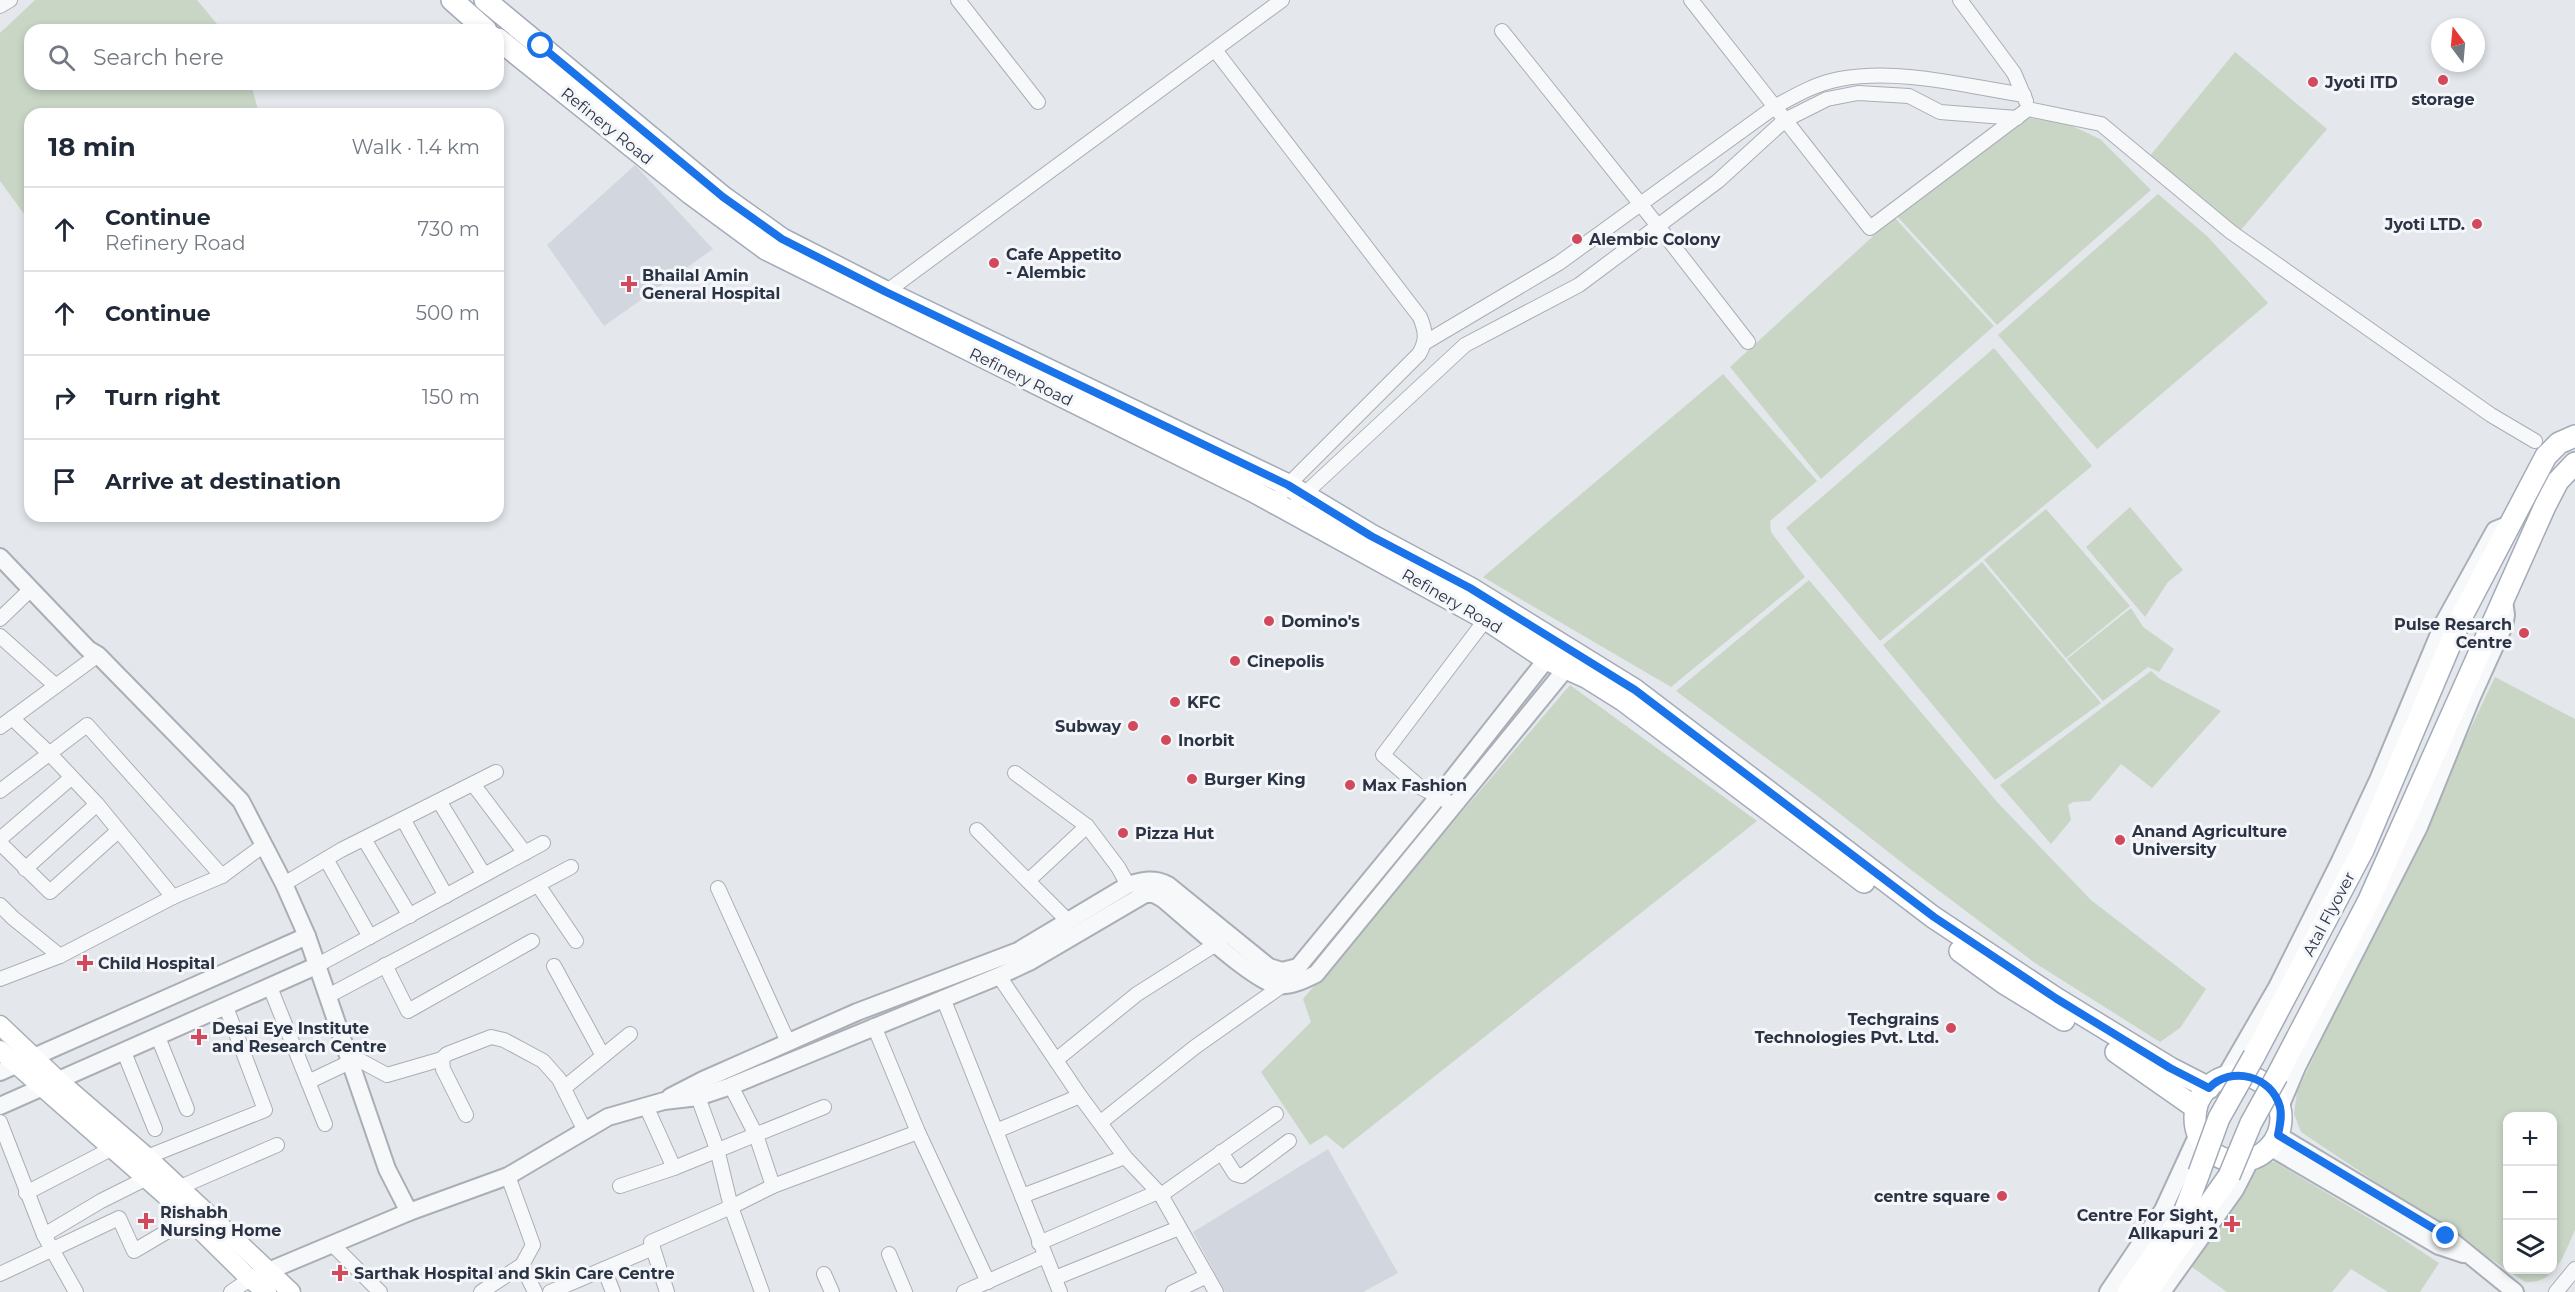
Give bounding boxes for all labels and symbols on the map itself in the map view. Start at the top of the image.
north arrow [2431,18,2485,72]
route start [527,32,553,58]
place label: Jyoti lTD [2324,73,2398,92]
marker: storage [2436,73,2450,87]
marker: Jyoti lTD [2306,75,2320,89]
street label: Refinery Road [557,83,657,169]
place label: storage [2411,90,2475,109]
place label: Jyoti LTD. [2384,215,2465,234]
marker: Jyoti LTD. [2470,217,2484,231]
place label: Alembic Colony [1588,230,1721,249]
marker: Alembic Colony [1570,232,1584,246]
place label: Cafe Appetito - Alembic [1006,245,1122,282]
marker: Cafe Appetito - Alembic [987,256,1001,270]
place label: Bhailal Amin General Hospital [642,266,780,303]
marker: Bhailal Amin General Hospital [620,275,638,293]
street label: Refinery Road [966,344,1076,410]
street label: Refinery Road [1399,565,1505,637]
place label: Domino's [1281,612,1360,631]
marker: Domino's [1262,614,1276,628]
place label: Pulse Resarch Centre [2394,615,2512,652]
marker: Pulse Resarch Centre [2517,626,2531,640]
place label: Cinepolis [1247,652,1325,671]
marker: Cinepolis [1228,654,1242,668]
place label: KFC [1187,693,1221,712]
marker: KFC [1168,695,1182,709]
place label: Subway [1055,717,1121,736]
marker: Subway [1126,719,1140,733]
place label: Inorbit [1178,731,1235,750]
marker: Inorbit [1159,733,1173,747]
place label: Burger King [1204,770,1306,789]
marker: Burger King [1185,772,1199,786]
place label: Max Fashion [1362,776,1467,795]
marker: Max Fashion [1343,778,1357,792]
place label: Anand Agriculture University [2131,822,2287,859]
place label: Pizza Hut [1135,824,1214,843]
marker: Pizza Hut [1116,826,1130,840]
marker: Anand Agriculture University [2113,833,2127,847]
street label: Atal Flyover [2299,869,2359,959]
marker: Child Hospital [76,954,94,972]
place label: Child Hospital [98,954,215,973]
place label: Techgrains Technologies Pvt. Ltd. [1755,1010,1939,1047]
place label: Desai Eye Institute and Research Centre [212,1019,387,1056]
marker: Techgrains Technologies Pvt. Ltd. [1944,1021,1958,1035]
marker: Desai Eye Institute and Research Centre [190,1028,208,1046]
place label: centre square [1874,1187,1990,1206]
marker: centre square [1995,1189,2009,1203]
place label: Rishabh Nursing Home [160,1203,281,1240]
place label: Centre For Sight, Allkapuri 2 [2077,1206,2218,1243]
marker: Rishabh Nursing Home [137,1212,155,1230]
marker: Centre For Sight, Allkapuri 2 [2223,1215,2241,1233]
route end [2432,1222,2458,1248]
marker: Sarthak Hospital and Skin Care Centre [331,1264,349,1282]
place label: Sarthak Hospital and Skin Care Centre [354,1264,674,1283]

